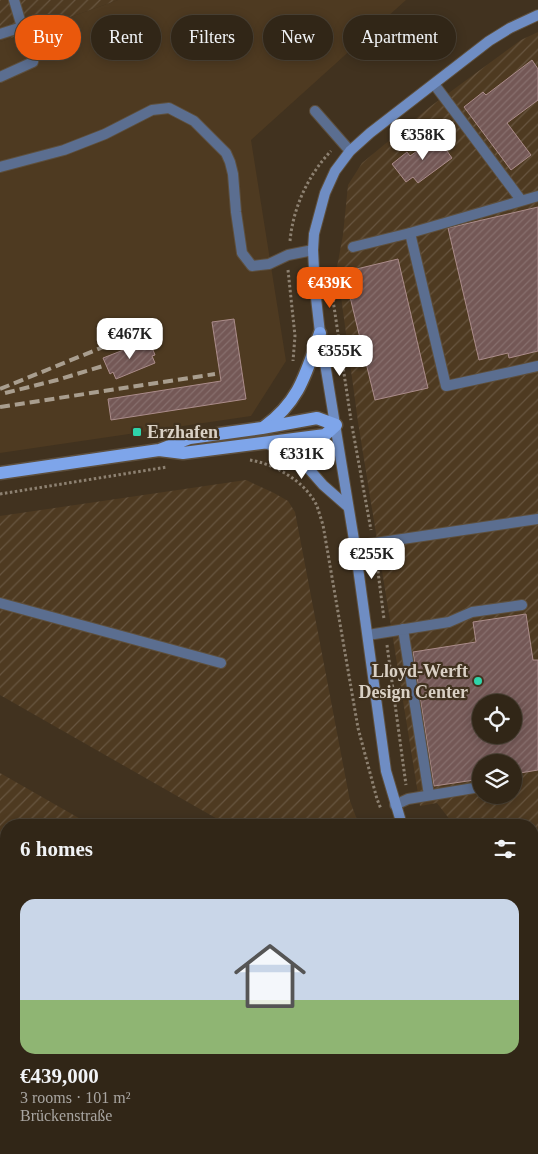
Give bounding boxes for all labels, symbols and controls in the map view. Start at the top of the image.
chip: Buy [15,15,81,60]
chip: Rent [91,15,161,60]
chip: Filters [171,15,253,60]
chip: New [263,15,333,60]
chip: Apartment [343,15,456,60]
pin: €358K [388,119,458,161]
text: €358K [401,126,445,143]
pin: €439K [295,266,365,309]
text: €439K [308,274,352,291]
pin: €467K [95,318,165,360]
text: €467K [108,325,152,342]
pin: €355K [305,334,375,377]
text: €355K [318,342,362,359]
place label: Erzhafen [147,422,218,442]
marker: Erzhafen [131,426,143,438]
pin: €331K [267,438,337,480]
text: €331K [280,445,324,462]
pin: €255K [337,538,407,580]
text: €255K [350,545,394,562]
place label: Lloyd-Werft Design Center [359,661,468,702]
marker: Lloyd-Werft Design Center [472,675,484,687]
map controls [472,694,522,804]
button: locate [472,694,522,744]
button: layers [472,754,522,804]
icon: filters [491,835,519,863]
text: 6 homes [20,837,93,861]
icon: home [225,931,315,1021]
text: €439,000 [20,1064,99,1088]
text: 3 rooms · 101 m² [20,1089,131,1106]
text: Brückenstraße [20,1107,112,1124]

